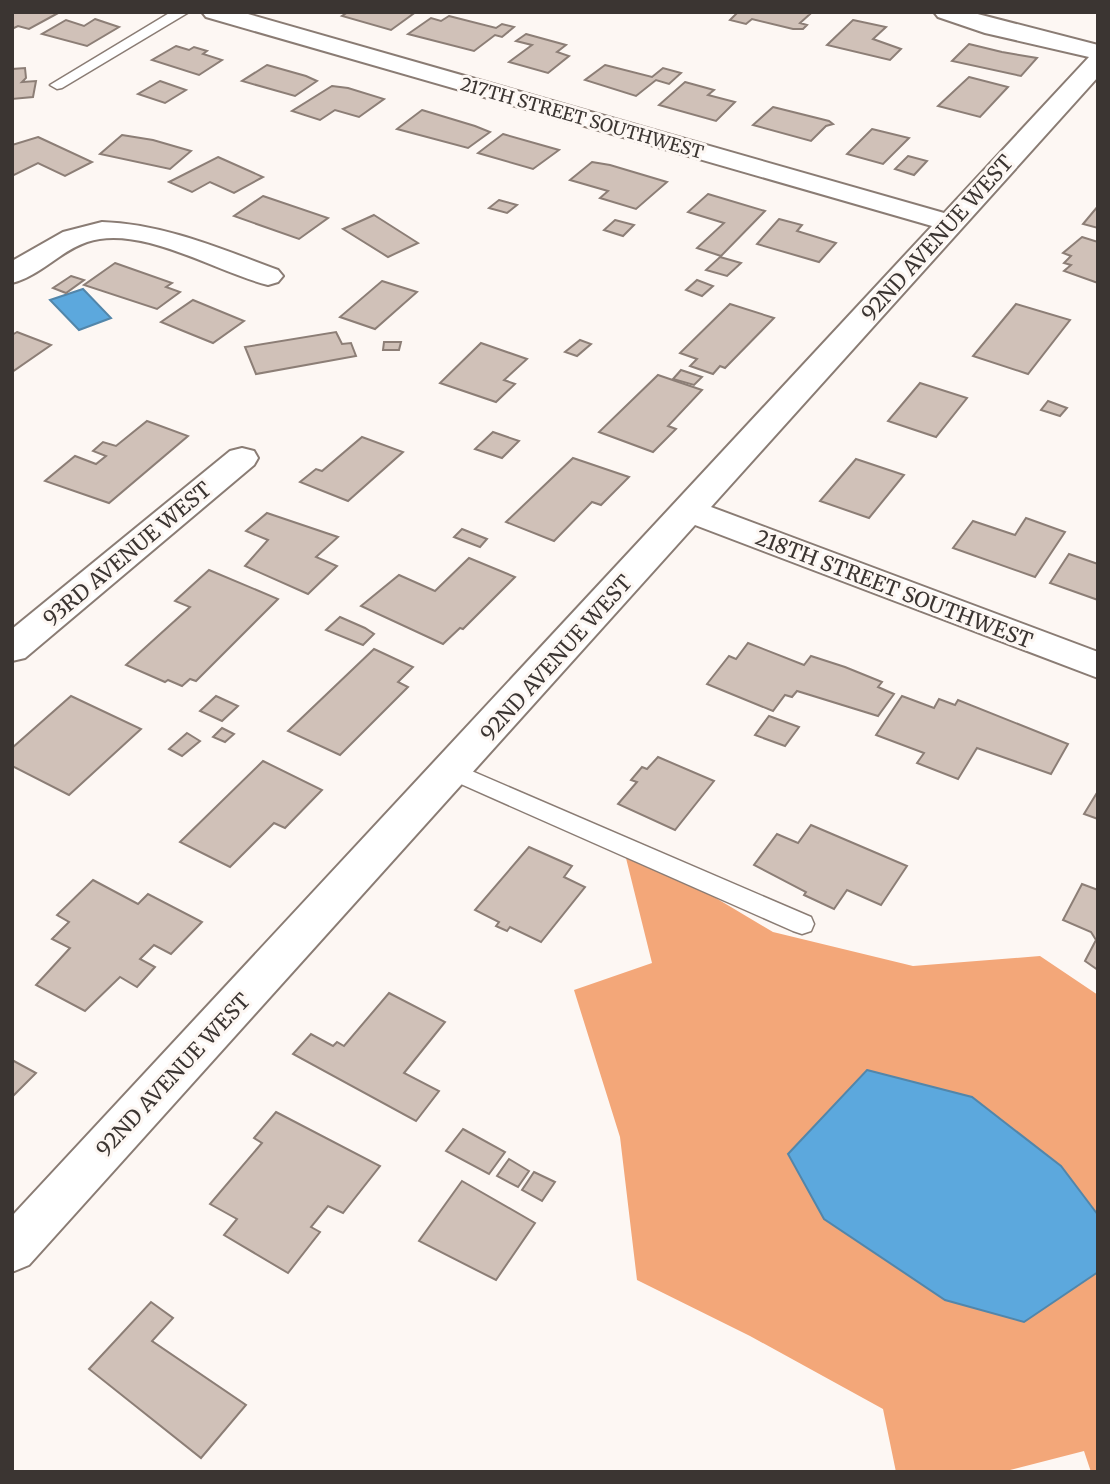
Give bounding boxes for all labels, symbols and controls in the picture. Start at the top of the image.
street label: 217TH STREET SOUTHWEST [458,72,707,164]
street label: 92ND AVENUE WEST [855,149,1019,327]
street label: 93RD AVENUE WEST [37,476,217,632]
street label: 218TH STREET SOUTHWEST [752,524,1037,655]
street label: 92ND AVENUE WEST [474,569,638,747]
street label: 92ND AVENUE WEST [90,987,256,1162]

